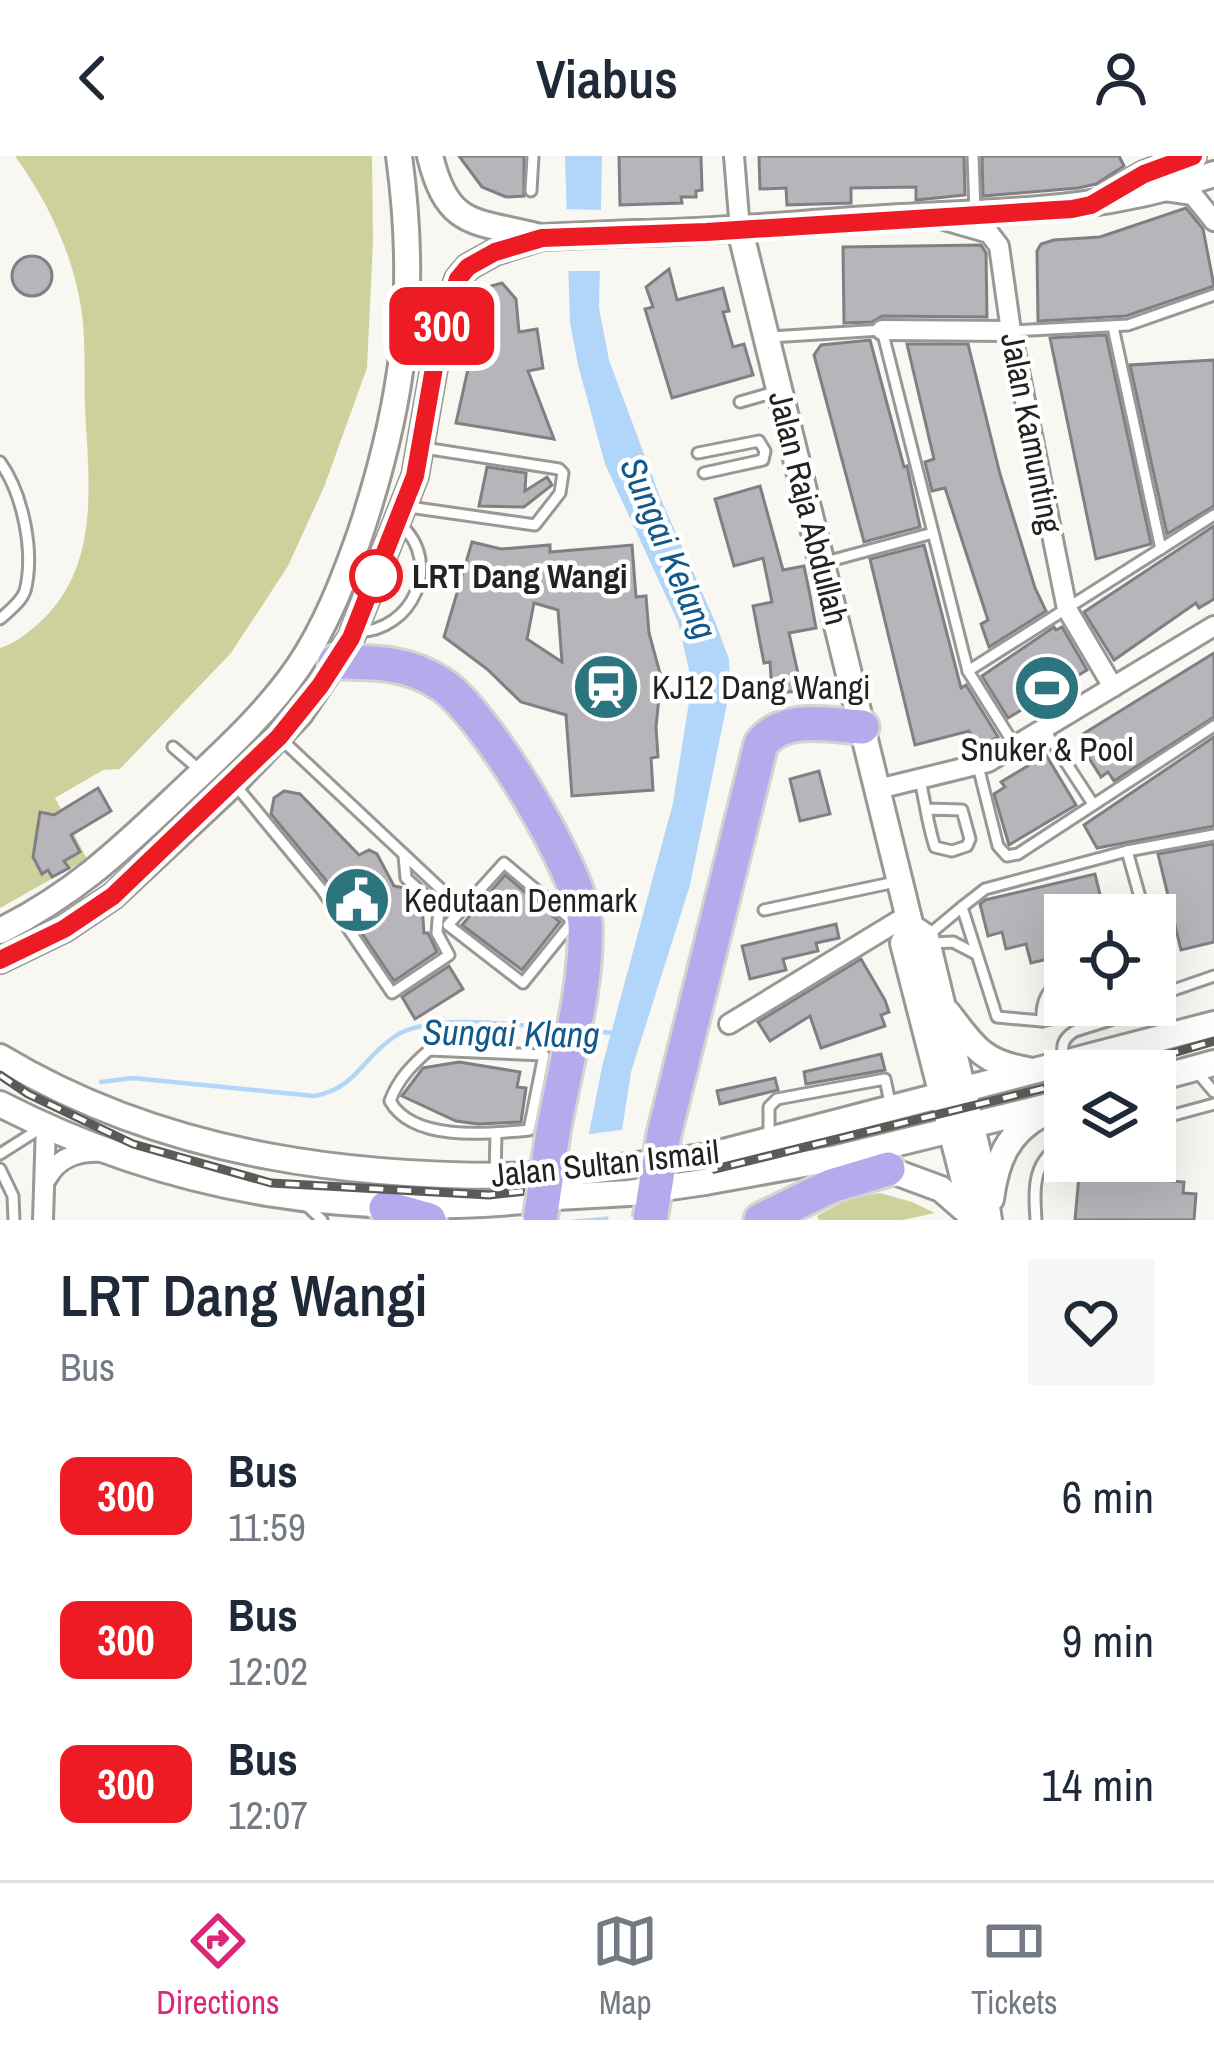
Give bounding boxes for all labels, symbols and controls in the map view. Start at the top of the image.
text: Viabus [536,42,678,115]
icon: back [60,45,126,111]
icon: person [1088,45,1154,111]
line badge: 300 [373,287,511,365]
text: 300 [413,298,471,354]
street label: Jalan Kamunting [991,329,1073,537]
street label: Jalan Raja Abdullah [759,387,859,629]
water label: Sungai Kelang [609,449,729,647]
marker: LRT Dang Wangi [351,551,401,601]
place label: LRT Dang Wangi [412,554,628,598]
station icon: KJ12 Dang Wangi [571,652,641,722]
sports icon: Snuker & Pool [1012,653,1082,723]
place label: KJ12 Dang Wangi [652,665,871,709]
place label: Snuker & Pool [961,727,1134,771]
public building icon: Kedutaan Denmark [322,865,392,935]
place label: Kedutaan Denmark [404,878,638,922]
map controls [1044,894,1176,1182]
button: locate [1044,894,1176,1026]
water label: Sungai Klang [422,1007,600,1059]
button: layers [1044,1050,1176,1182]
street label: Jalan Sultan Ismail [489,1129,721,1197]
text: LRT Dang Wangi [60,1257,427,1334]
button: heart [1028,1259,1154,1385]
text: Bus [60,1341,115,1393]
text: Bus [228,1440,298,1501]
text: 6 min [1062,1466,1154,1527]
text: 300 [97,1468,155,1524]
text: 11:59 [228,1501,306,1553]
text: Bus [228,1584,298,1645]
text: 9 min [1062,1610,1154,1671]
text: 300 [97,1612,155,1668]
text: 12:02 [228,1645,308,1697]
text: Bus [228,1728,298,1789]
text: 14 min [1041,1754,1154,1815]
text: 300 [97,1756,155,1812]
text: 12:07 [228,1789,308,1841]
tab: Directions [156,1908,280,2024]
tab: Map [592,1908,658,2024]
tab: Tickets [971,1908,1058,2024]

